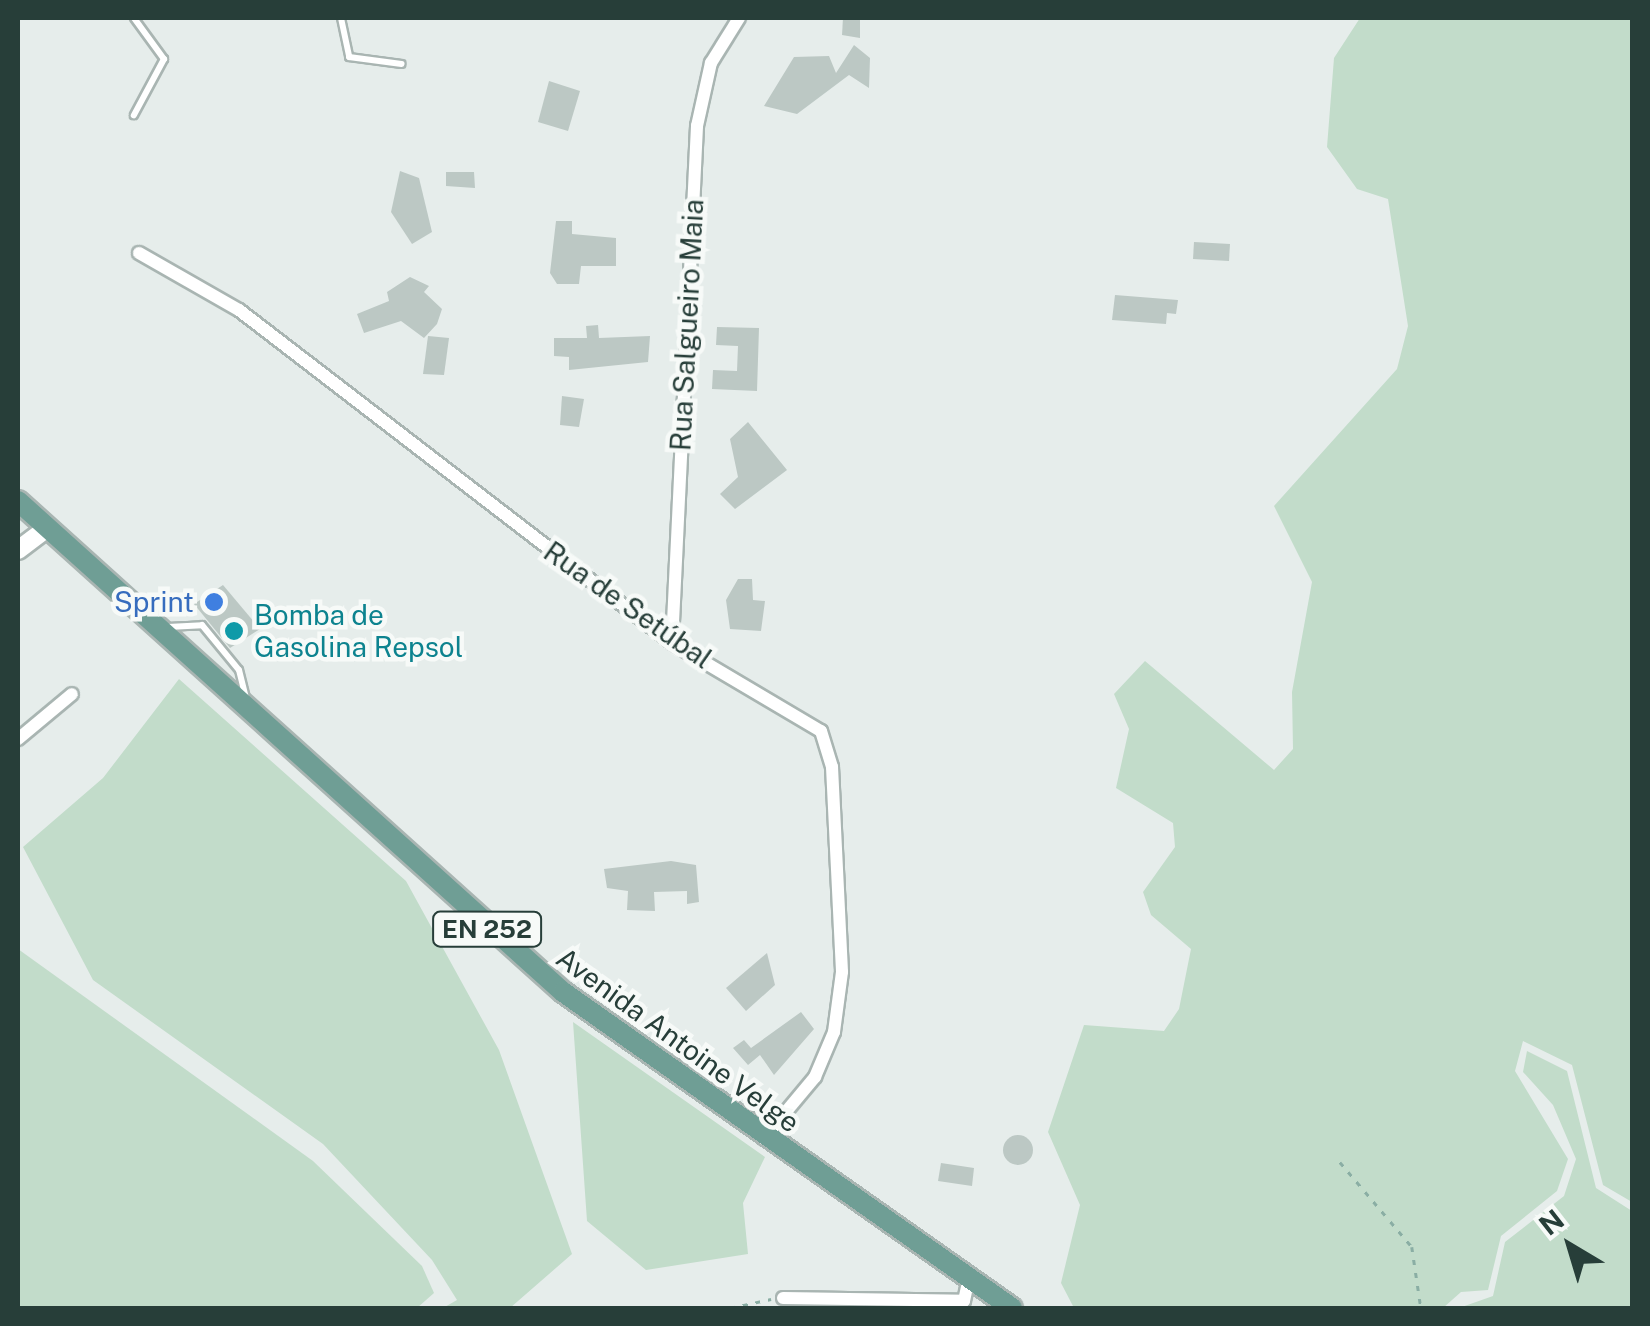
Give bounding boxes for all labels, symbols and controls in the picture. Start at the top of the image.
street label: Rua Salgueiro Maia [664,198,710,452]
street label: Rua de Setúbal [537,534,719,676]
place label: Sprint [114,585,194,619]
marker: Sprint [203,591,225,613]
place label: Bomba de Gasolina Repsol [254,598,463,664]
marker: Bomba de Gasolina Repsol [223,620,245,642]
road number: EN 252 [432,909,542,949]
street label: Avenida Antoine Velge [550,940,806,1140]
north arrow [1520,1196,1620,1296]
text: N [1532,1202,1570,1242]

